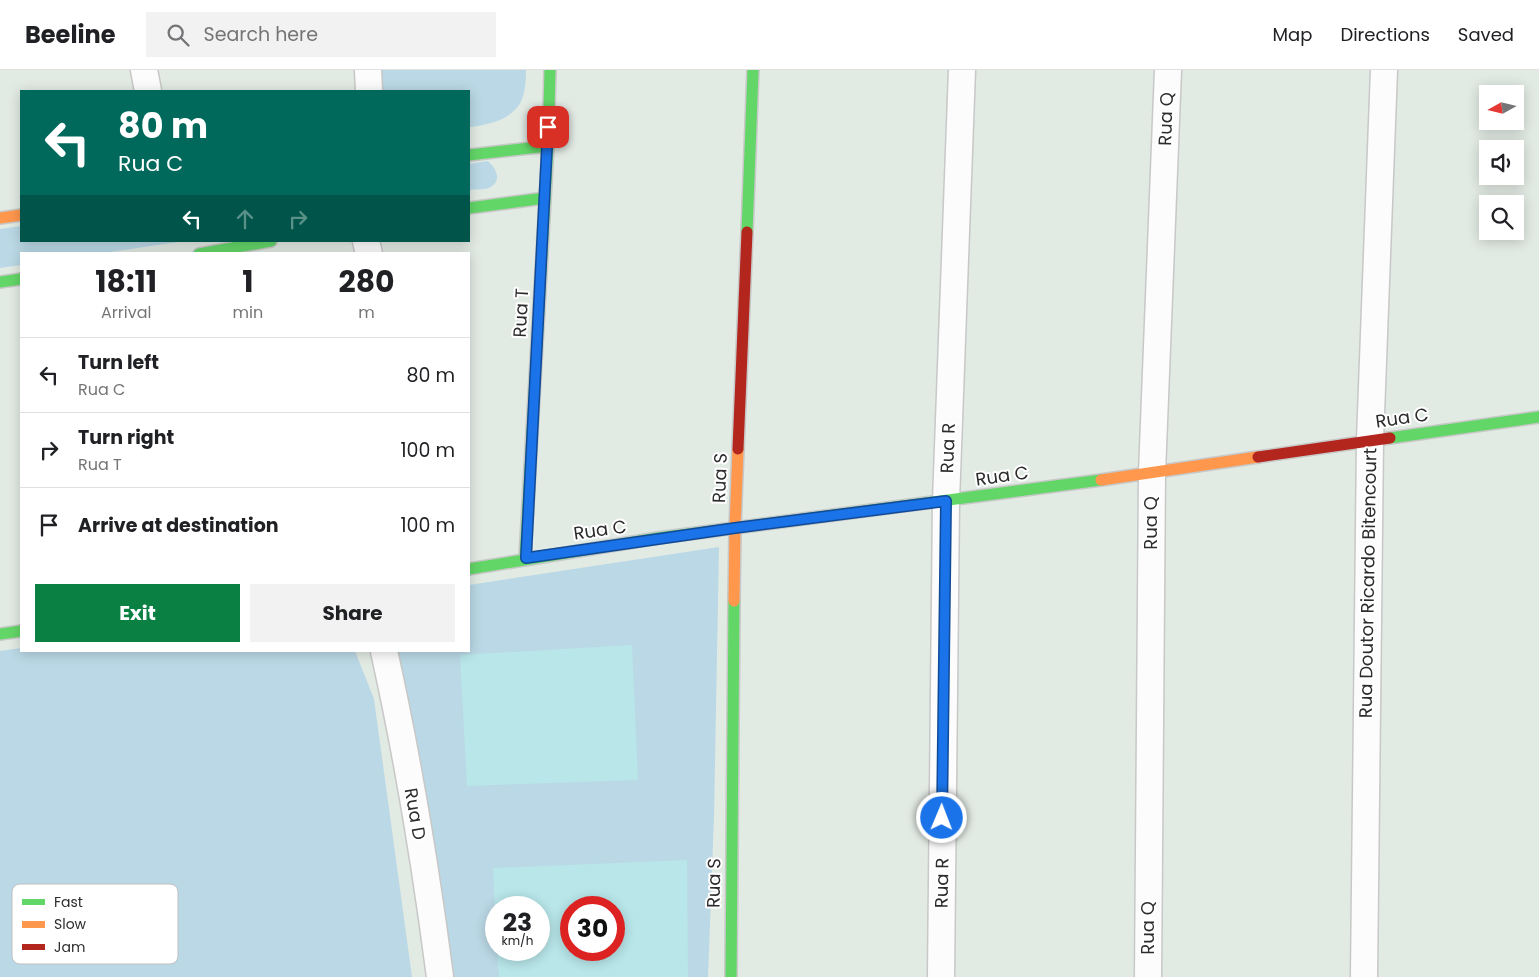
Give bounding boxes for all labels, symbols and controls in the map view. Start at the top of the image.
search box [146,12,496,57]
text: Beeline [25,18,116,51]
icon: search [164,21,192,49]
text: Search here [204,21,318,48]
text: Map [1273,22,1312,47]
text: Directions [1340,22,1430,47]
text: Saved [1458,22,1514,47]
north arrow [1479,85,1524,130]
map controls [1479,85,1524,240]
street label: Rua Q [1152,92,1179,146]
text: 80 m [118,101,208,150]
pin [527,106,569,148]
icon: left [35,110,100,175]
icon: arrive [534,113,562,141]
button: sound [1479,140,1524,185]
text: Rua C [118,148,183,179]
button: search [1479,195,1524,240]
icon: left [178,205,206,233]
icon: ahead [231,205,259,233]
icon: right [284,205,312,233]
text: 18:11 [95,260,157,303]
text: 1 [242,260,253,303]
text: 280 [339,260,395,303]
street label: Rua T [507,288,534,338]
text: Arrival [101,301,151,324]
text: min [233,301,263,324]
text: m [358,301,375,324]
text: Turn left [78,349,159,376]
icon: left [35,361,63,389]
text: 80 m [406,362,455,389]
text: Rua C [78,378,125,401]
street label: Rua C [1374,401,1430,434]
street label: Rua R [934,422,961,474]
text: Turn right [78,424,174,451]
icon: right [35,436,63,464]
text: 100 m [400,437,455,464]
street label: Rua Doutor Ricardo Bitencourt [1353,448,1382,718]
text: Rua T [78,453,122,476]
street label: Rua S [706,453,733,503]
street label: Rua C [974,459,1030,492]
street label: Rua Q [1138,496,1163,550]
icon: arrive [35,511,63,539]
text: Arrive at destination [78,512,279,539]
text: 100 m [400,512,455,539]
street label: Rua C [572,513,628,546]
button: Exit [35,584,240,642]
button: Share [250,584,455,642]
street label: Rua D [399,786,432,842]
position arrow [915,791,967,843]
street label: Rua S [701,858,726,908]
street label: Rua R [929,858,954,908]
legend [12,884,178,964]
text: Fast [54,892,83,912]
speed limit sign: 30 [560,896,625,961]
street label: Rua Q [1135,901,1160,955]
text: 23 [503,905,532,940]
text: Slow [54,914,87,934]
text: km/h [502,932,533,949]
text: Jam [54,937,85,957]

